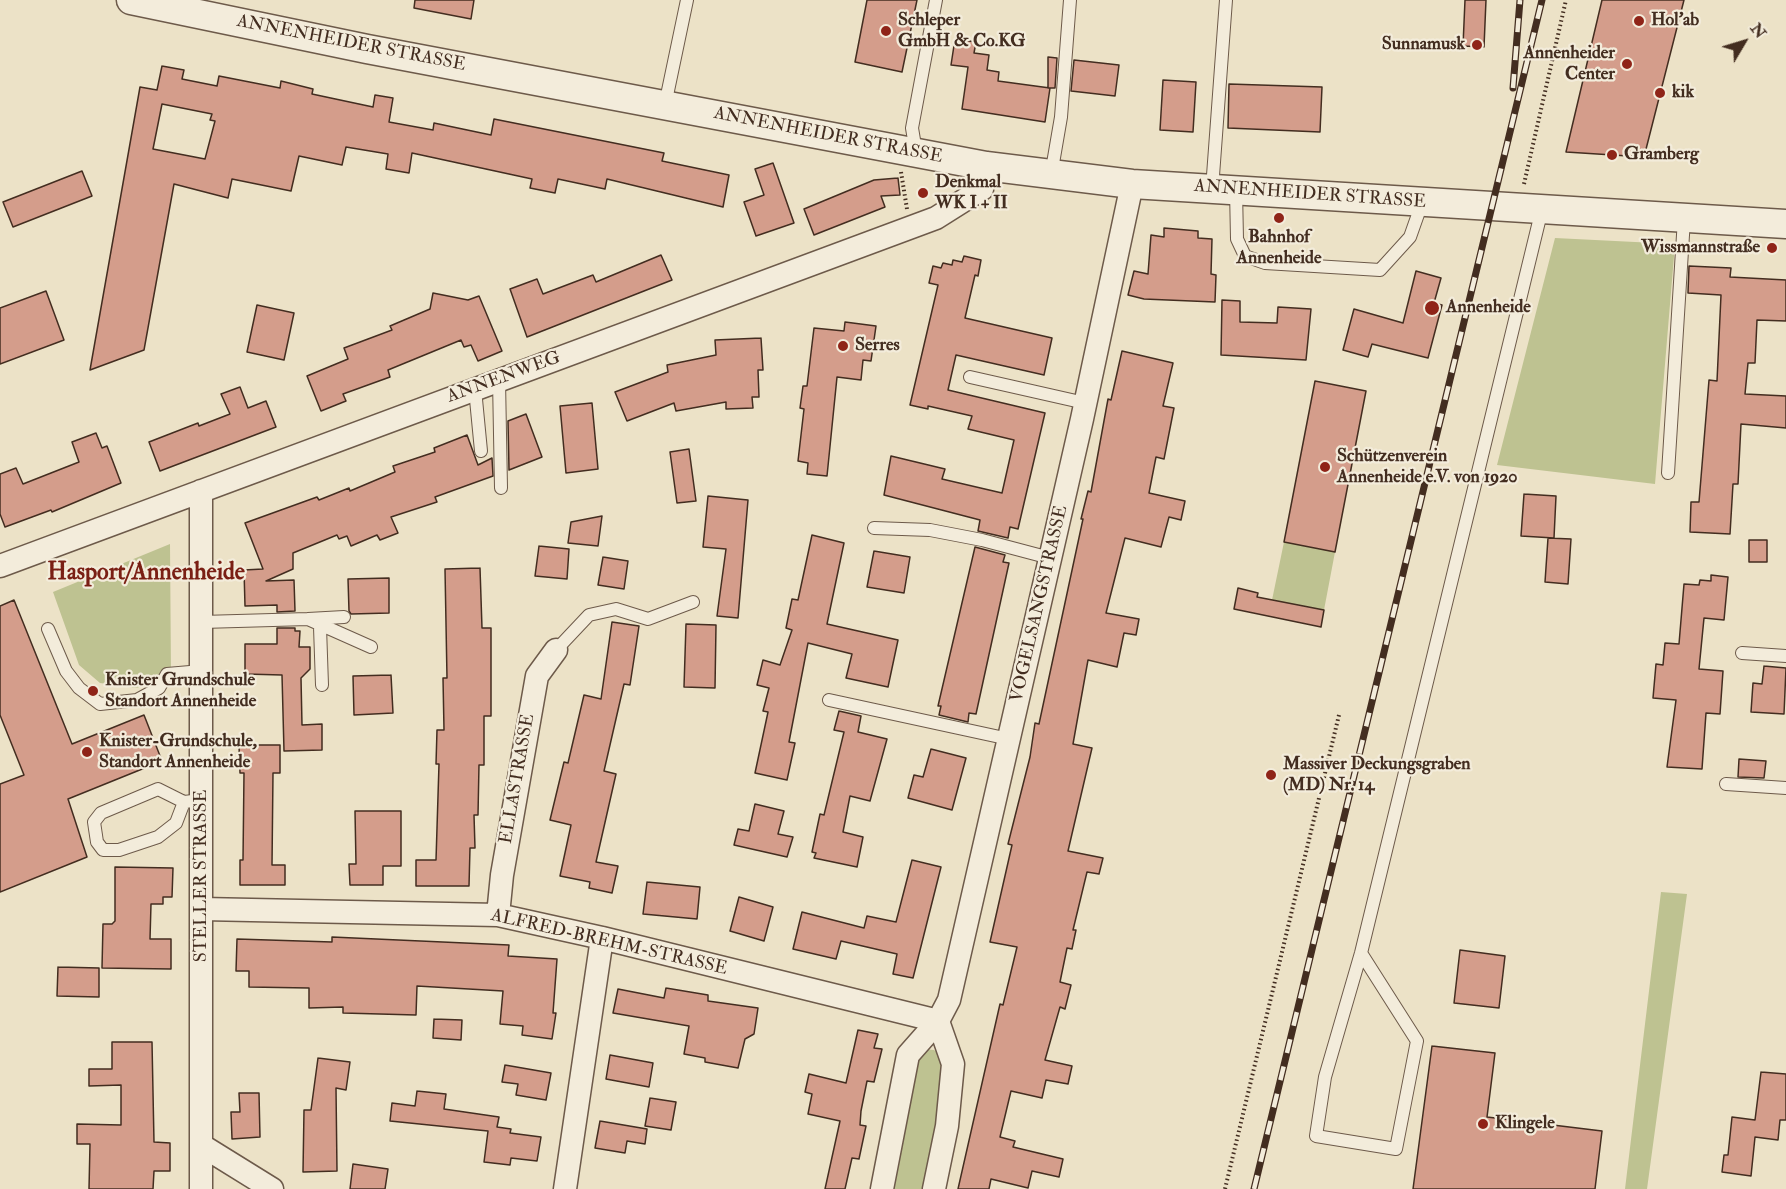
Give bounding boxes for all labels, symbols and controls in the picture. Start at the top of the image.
place label: Schleper GmbH & Co.KG [898,10,1025,52]
place label: Hol'ab [1651,10,1699,32]
street label: ANNENHEIDER STRASSE [235,11,467,77]
north arrow [1714,12,1774,72]
marker: Hol'ab [1632,14,1646,28]
text: N [1746,19,1770,43]
marker: Schleper GmbH & Co.KG [879,24,893,38]
place label: Sunnamusk [1382,34,1465,56]
marker: Sunnamusk [1470,38,1484,52]
place label: Annenheider Center [1523,43,1615,86]
marker: Annenheider Center [1620,57,1634,71]
place label: kik [1672,82,1694,104]
marker: kik [1653,86,1667,100]
street label: ANNENHEIDER STRASSE [712,103,944,169]
place label: Gramberg [1624,144,1699,166]
marker: Gramberg [1605,148,1619,162]
place label: Denkmal WK I + II [935,172,1008,214]
street label: ANNENHEIDER STRASSE [1193,176,1427,214]
marker: Denkmal WK I + II [916,186,930,200]
marker: Bahnhof Annenheide [1272,211,1286,225]
place label: Bahnhof Annenheide [1237,227,1321,270]
place label: Wissmannstraße [1641,237,1760,259]
marker: Wissmannstraße [1765,241,1779,255]
place label: Annenheide [1446,297,1531,319]
marker: Annenheide [1423,299,1441,317]
place label: Serres [855,335,900,357]
marker: Serres [836,339,850,353]
street label: ANNENWEG [444,347,564,409]
place label: Schützenverein Annenheide e.V. von 1920 [1337,446,1518,488]
marker: Schützenverein Annenheide e.V. von 1920 [1318,460,1332,474]
street label: VOGELSANGSTRASSE [1007,503,1073,705]
district label: Hasport/Annenheide [47,560,245,588]
place label: Knister Grundschule Standort Annenheide [105,670,256,712]
marker: Knister Grundschule Standort Annenheide [86,684,100,698]
street label: ELLASTRASSE [496,712,540,846]
place label: Knister-Grundschule, Standort Annenheide [99,731,257,774]
marker: Knister-Grundschule, Standort Annenheide [80,745,94,759]
place label: Massiver Deckungsgraben (MD) Nr. 14 [1283,754,1471,796]
marker: Massiver Deckungsgraben (MD) Nr. 14 [1264,768,1278,782]
street label: STELLER STRASSE [191,790,213,962]
street label: ALFRED-BREHM-STRASSE [489,905,729,981]
place label: Klingele [1495,1113,1555,1135]
marker: Klingele [1476,1117,1490,1131]

